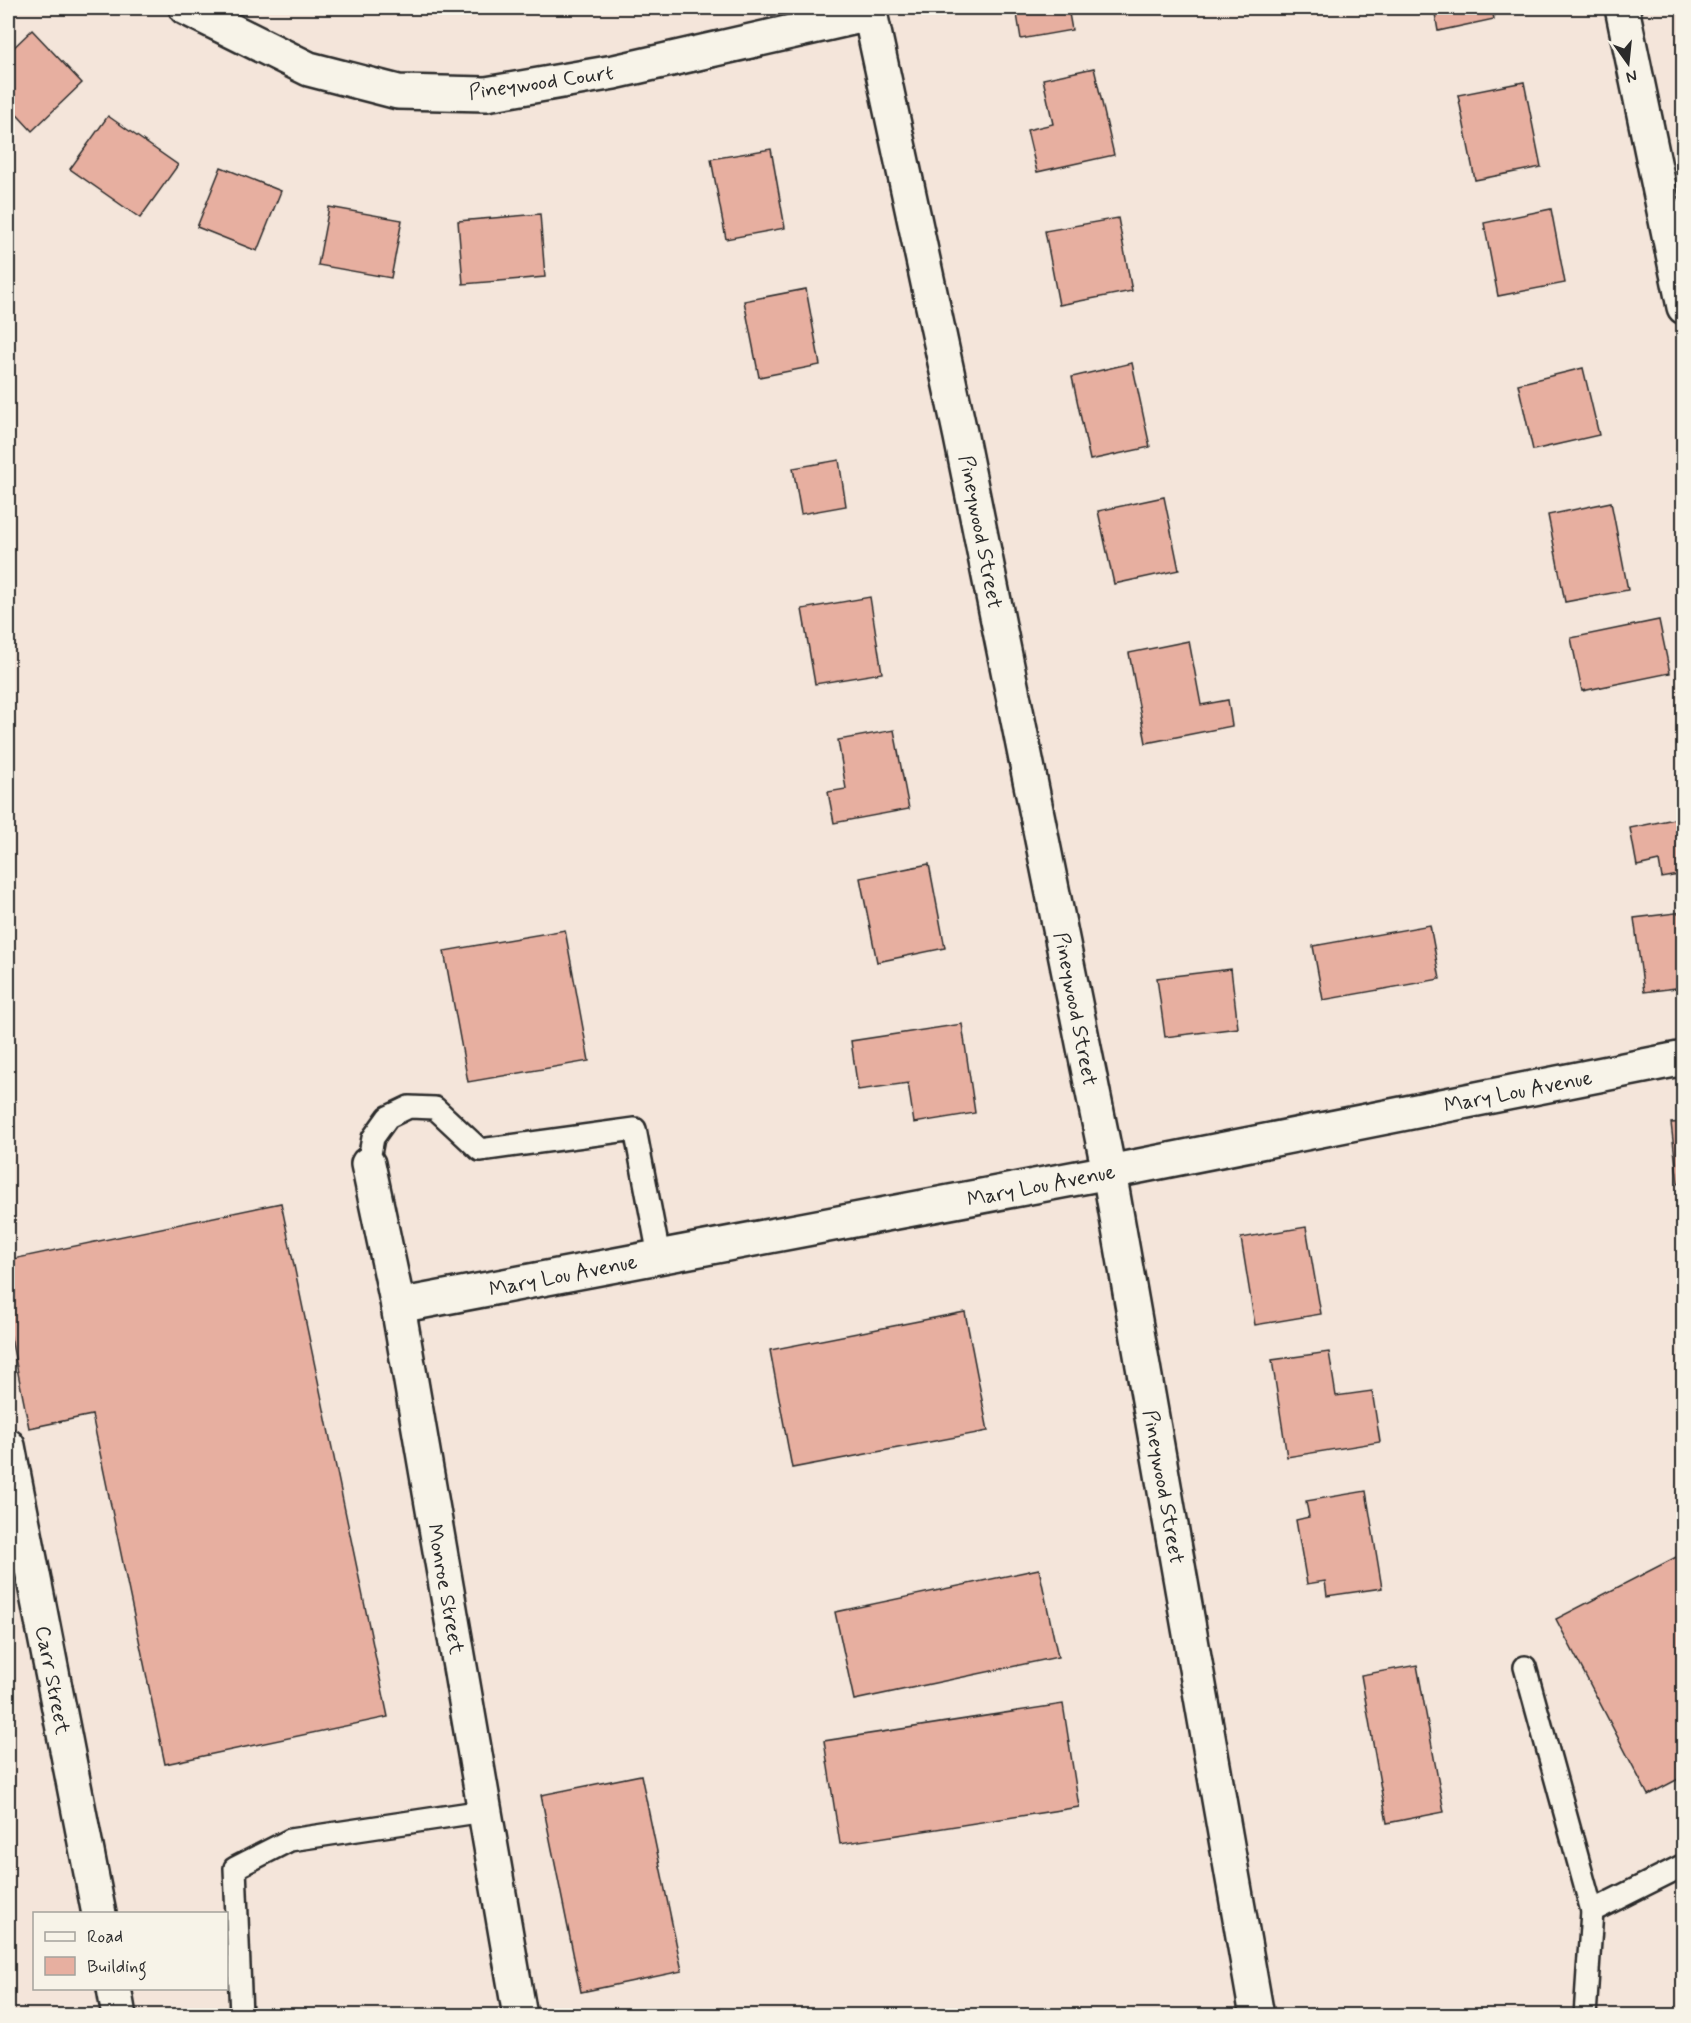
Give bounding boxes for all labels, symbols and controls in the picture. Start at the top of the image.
north arrow [1598,33,1658,93]
street label: Pineywood Court [467,59,615,107]
text: N [1624,65,1639,88]
street label: Pineywood Street [951,453,1009,612]
street label: Pineywood Street [1046,930,1104,1089]
street label: Mary Lou Avenue [1442,1064,1595,1120]
street label: Mary Lou Avenue [965,1158,1118,1214]
street label: Mary Lou Avenue [487,1248,640,1304]
street label: Pineywood Street [1136,1408,1190,1567]
street label: Monroe Street [420,1522,470,1657]
street label: Carr Street [28,1624,76,1737]
legend [33,1912,228,1990]
text: Road [87,1925,123,1949]
text: Building [87,1955,147,1981]

